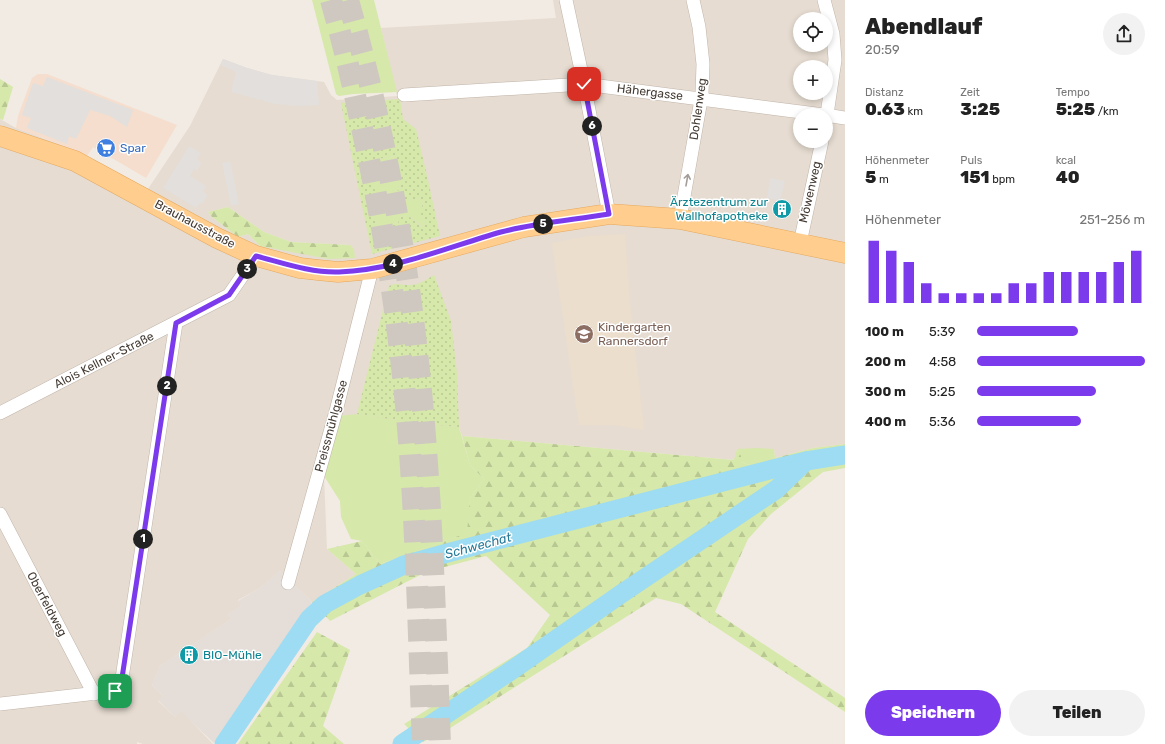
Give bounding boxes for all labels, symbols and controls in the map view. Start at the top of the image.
map controls [793,12,833,148]
button: locate [793,12,833,52]
text: Abendlauf [865,13,982,40]
button: share [1103,13,1145,55]
text: 20:59 [865,42,900,57]
button: + [793,60,833,100]
pin [567,67,601,101]
icon: check [573,73,595,95]
street label: Dohlenweg [687,77,709,141]
street label: Hähergasse [616,81,684,103]
text: Distanz [865,86,903,99]
text: Zeit [960,86,980,99]
text: Tempo [1056,86,1090,99]
text: 0.63 [865,99,905,119]
text: 3:25 [960,99,1000,119]
text: 5:25 [1056,99,1095,119]
text: km [905,105,923,118]
text: /km [1095,105,1119,118]
button: − [793,108,833,148]
pin: 6 [582,116,602,136]
text: 6 [588,119,596,132]
supermarket icon: Spar [95,137,117,159]
place label: Spar [120,141,146,155]
text: Höhenmeter [865,154,929,167]
text: Puls [960,154,982,167]
text: kcal [1056,154,1076,167]
street label: Möwenweg [796,160,824,224]
text: 5 [865,167,876,187]
text: 151 [960,167,990,187]
text: 40 [1056,167,1080,187]
text: m [876,173,889,186]
text: bpm [990,173,1015,186]
one-way arrow [683,174,691,187]
place label: Ärztezentrum zur Wallhofapotheke [670,195,768,223]
street label: Brauhausstraße [152,197,238,251]
building icon: Ärztezentrum zur Wallhofapotheke [771,198,793,220]
text: Höhenmeter [865,212,941,227]
text: 251–256 m [1079,212,1145,227]
pin: 5 [533,214,553,234]
text: 5 [539,217,547,230]
pin: 4 [383,254,403,274]
text: 4 [389,257,397,270]
pin: 3 [237,259,257,279]
text: 3 [243,262,251,275]
place label: Kindergarten Rannersdorf [598,320,671,348]
school or university icon: Kindergarten Rannersdorf [573,323,595,345]
text: 100 m [865,324,904,339]
text: 5:39 [929,324,956,339]
street label: Alois Kellner-Straße [52,329,156,391]
text: 200 m [865,354,906,369]
text: 4:58 [929,354,956,369]
pin: 2 [157,376,177,396]
street label: Preissmühlgasse [312,378,350,474]
text: 2 [163,379,171,392]
text: 300 m [865,384,906,399]
text: 5:25 [929,384,955,399]
text: 400 m [865,414,906,429]
text: 5:36 [929,414,956,429]
pin: 1 [133,529,153,549]
water label: Schwechat [443,529,514,562]
text: 1 [140,532,146,545]
street label: Oberfeldweg [24,569,70,639]
building icon: BIO-Mühle [178,644,200,666]
place label: BIO-Mühle [203,648,262,662]
pin [98,674,132,708]
icon: arrive [104,680,126,702]
button: Speichern [865,690,1001,736]
button: Teilen [1009,690,1145,736]

